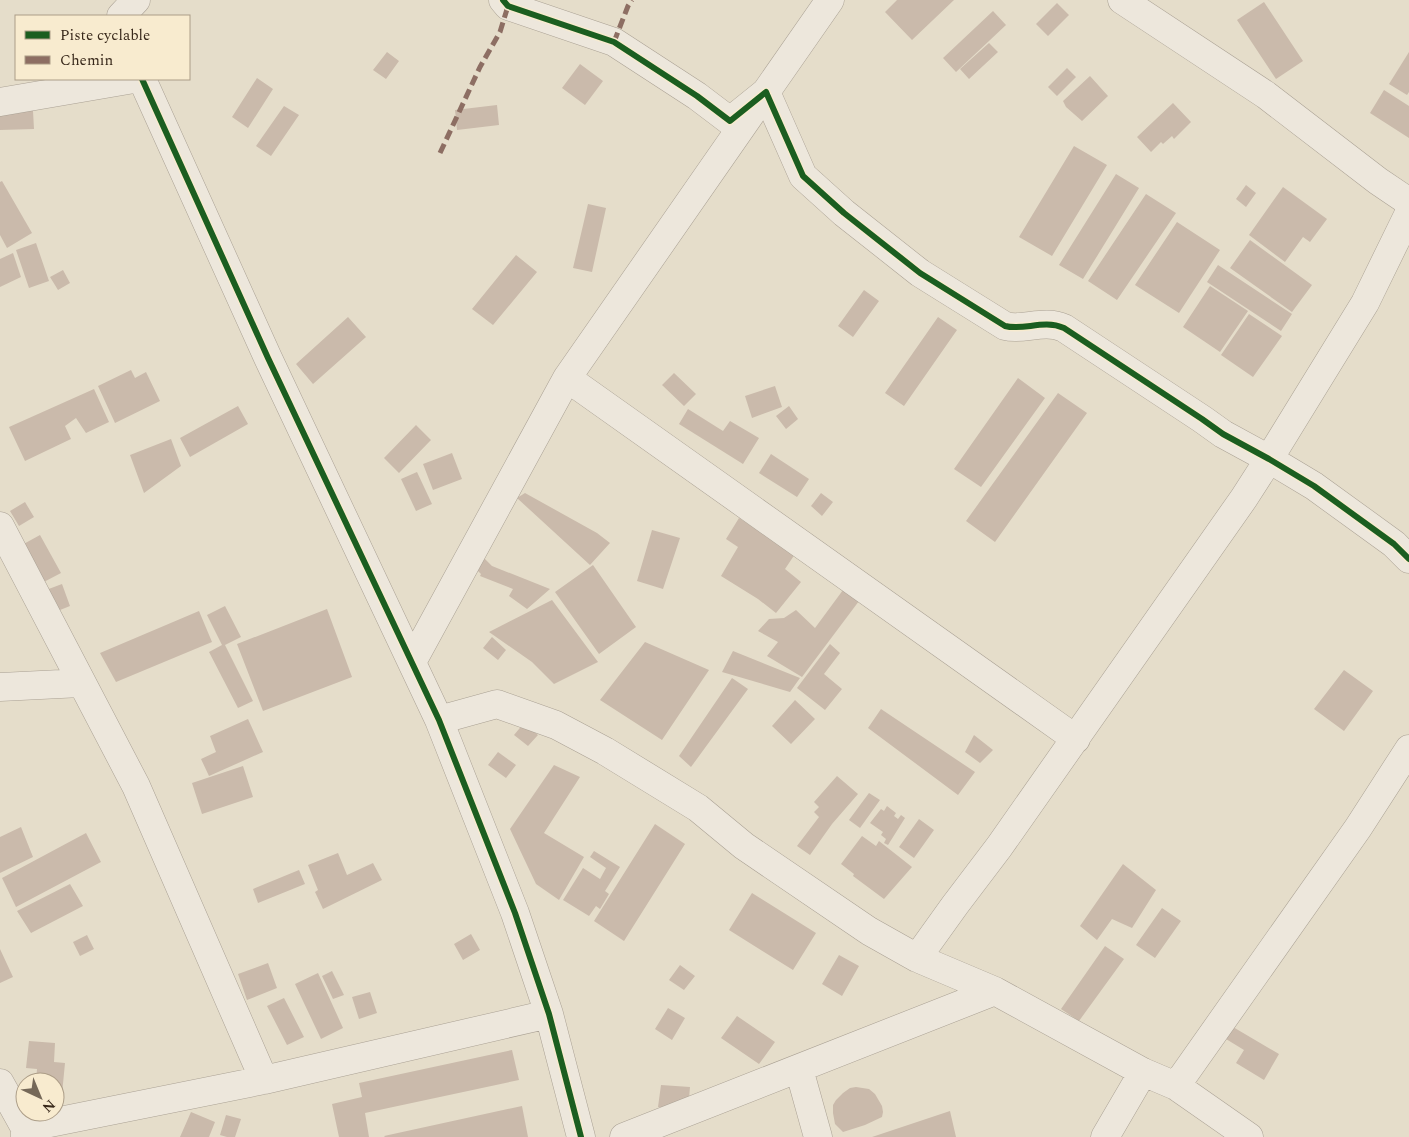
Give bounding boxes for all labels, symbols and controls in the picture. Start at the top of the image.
legend [15,15,190,80]
text: Piste cyclable [60,24,150,47]
text: Chemin [60,49,113,72]
north arrow [15,1072,65,1122]
text: N [37,1094,60,1118]

